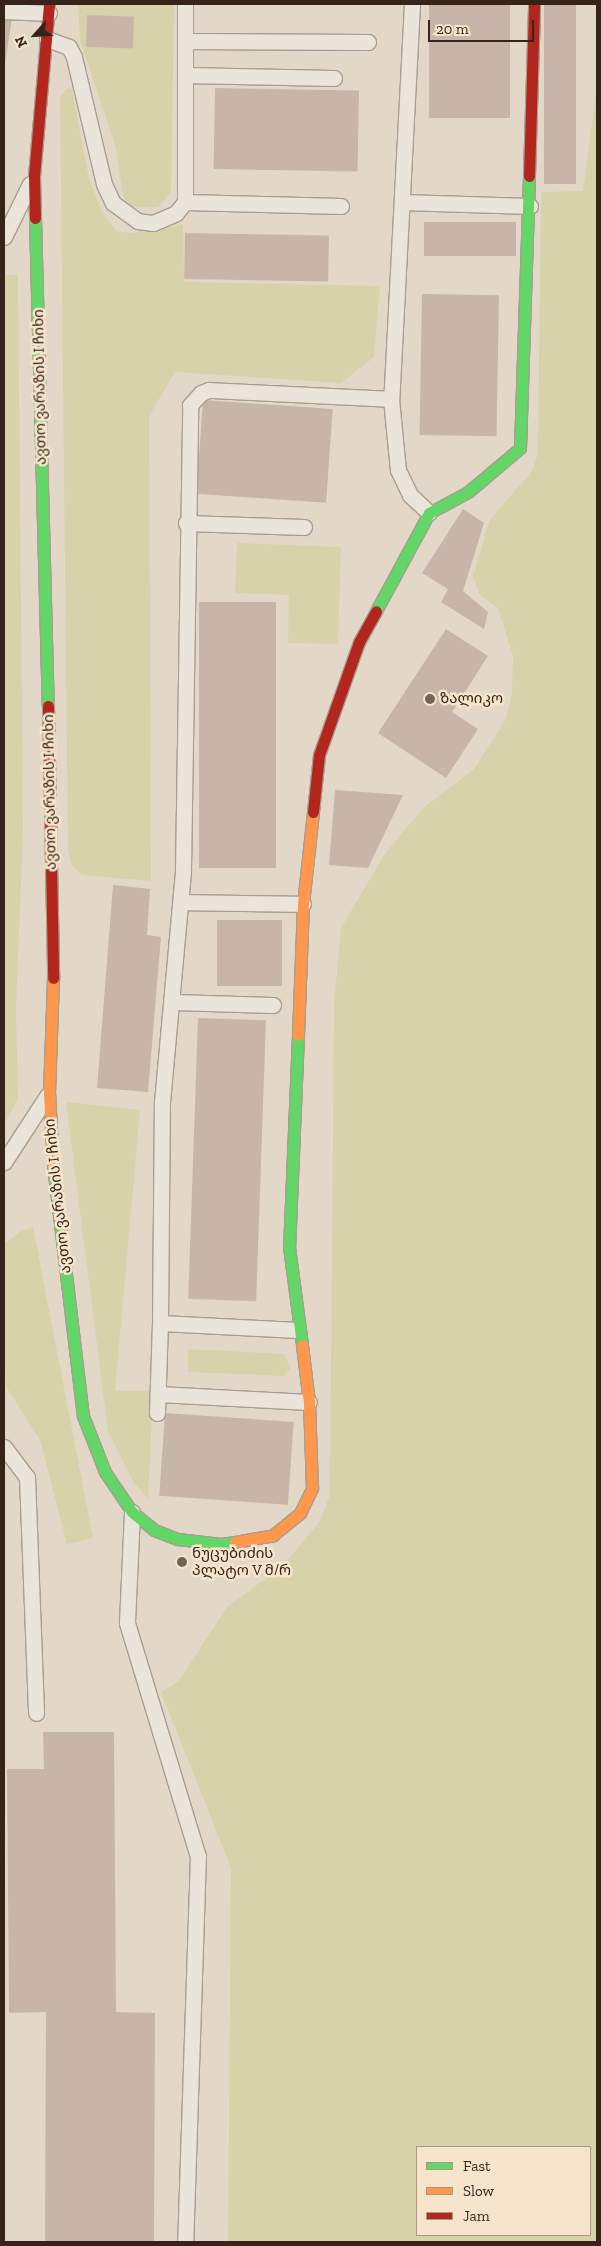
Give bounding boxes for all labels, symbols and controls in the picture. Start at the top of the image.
north arrow [10,10,60,60]
scale bar [431,10,537,42]
text: 20 m [436,20,469,38]
text: N [11,33,31,50]
street label: ავთო ვარაზის I ჩიხი [30,309,50,465]
place label: ზალიკო [440,690,503,708]
marker: ზალიკო [424,693,436,705]
street label: ავთო ვარაზის I ჩიხი [40,714,60,870]
street label: ავთო ვარაზის I ჩიხი [41,1118,75,1274]
place label: ნუცუბიძის პლატო V მ/რ [192,1544,292,1579]
marker: ნუცუბიძის პლატო V მ/რ [176,1556,188,1568]
legend [416,2146,591,2236]
text: Fast [463,2157,491,2175]
text: Slow [463,2182,494,2200]
text: Jam [463,2207,490,2225]

